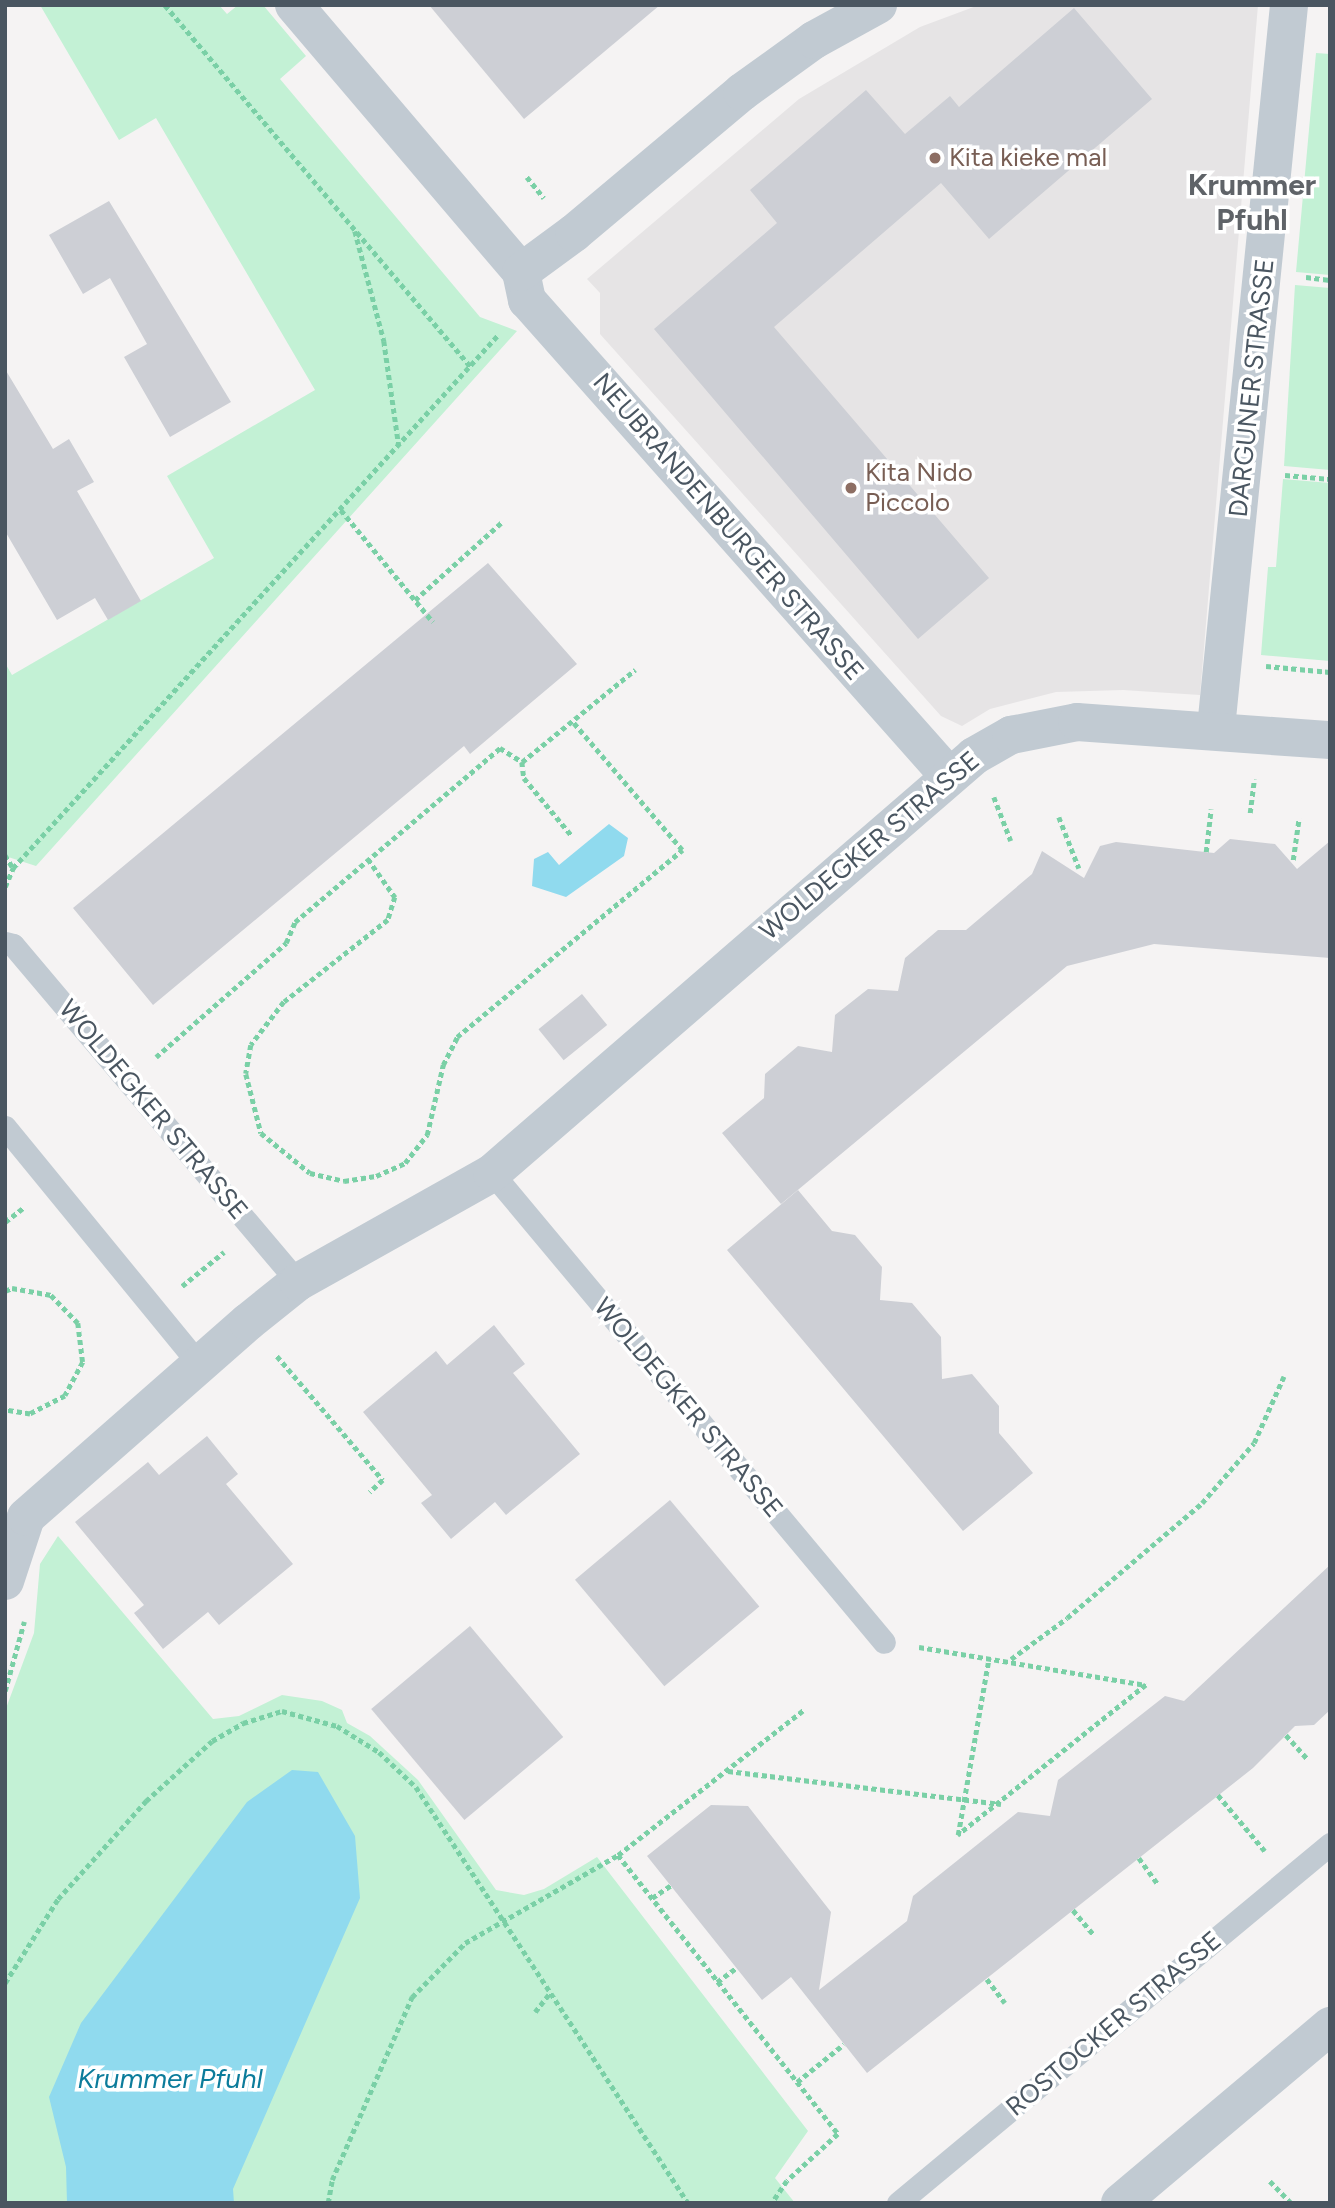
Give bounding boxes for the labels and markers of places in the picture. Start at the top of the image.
place label: Kita kieke mal [949,142,1107,174]
marker: Kita kieke mal [927,150,943,166]
place label: Kita Nido Piccolo [865,457,973,518]
marker: Kita Nido Piccolo [843,480,859,496]

